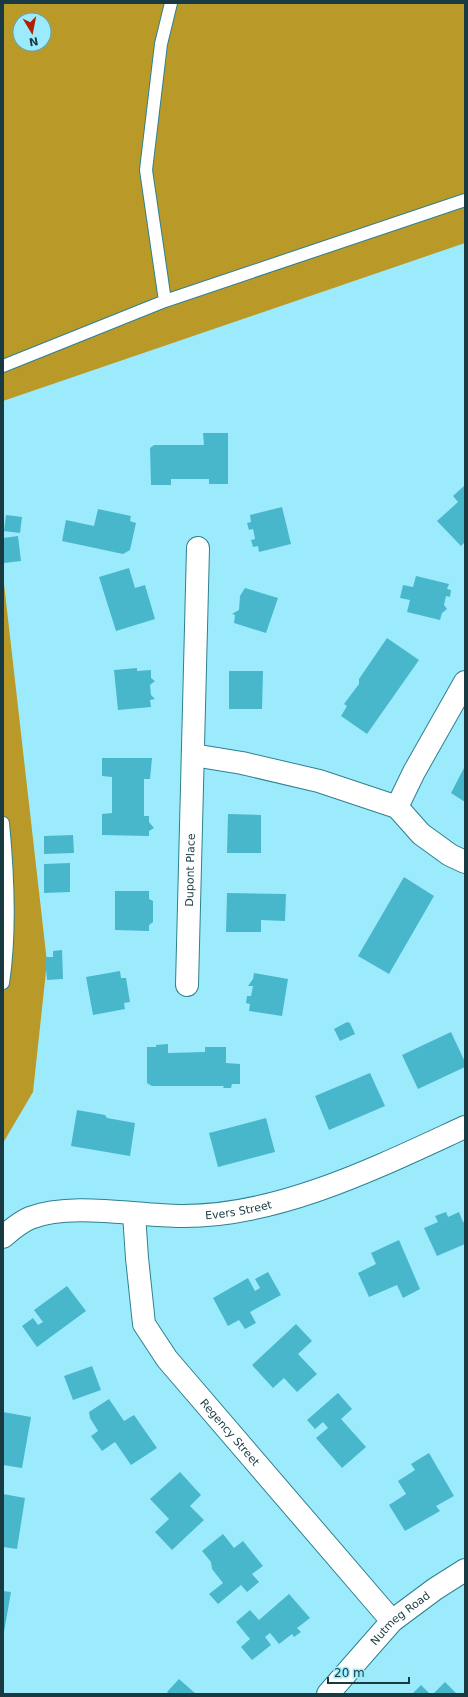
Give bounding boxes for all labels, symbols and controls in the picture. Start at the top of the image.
north arrow [12,12,52,52]
text: N [28,34,39,49]
street label: Dupont Place [182,833,197,907]
street label: Evers Street [205,1198,274,1222]
street label: Regency Street [198,1396,263,1469]
street label: Nutmeg Road [368,1589,432,1648]
scale bar [328,1659,409,1685]
text: 20 m [334,1666,365,1680]

